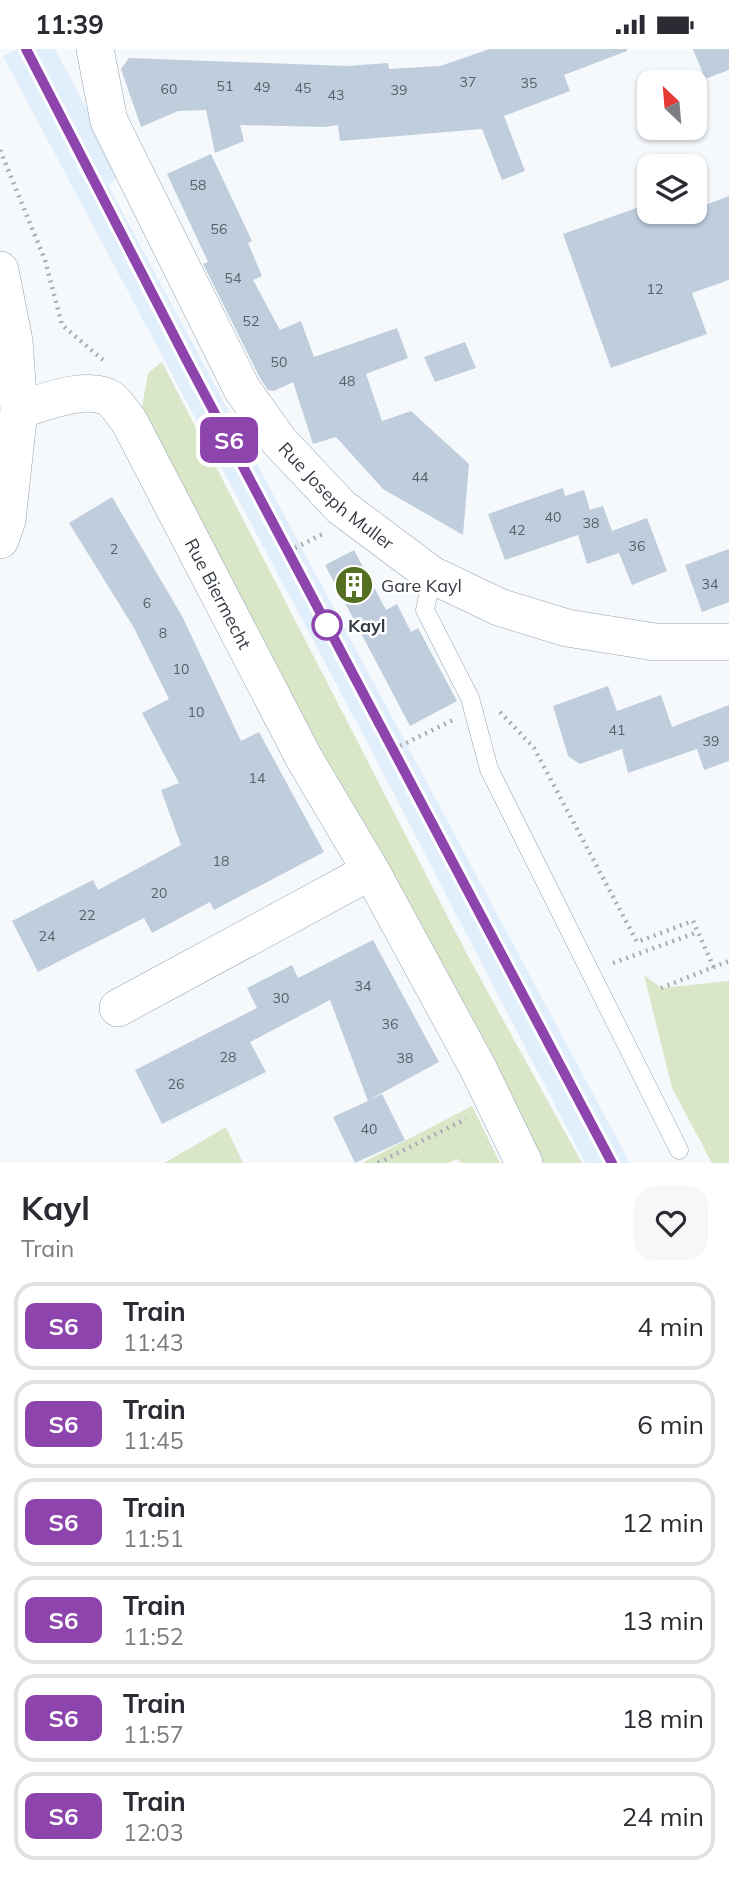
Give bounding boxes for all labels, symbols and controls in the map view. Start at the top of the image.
text: 11:39 [35,8,104,41]
north arrow [637,70,707,140]
map controls [637,70,707,224]
house number: 37 [460,73,476,91]
house number: 35 [521,74,537,92]
house number: 51 [217,77,233,95]
house number: 49 [254,78,270,96]
house number: 45 [295,79,311,97]
house number: 60 [161,80,177,98]
house number: 39 [391,81,407,99]
house number: 43 [328,86,344,104]
button: layers [637,154,707,224]
house number: 58 [190,176,206,194]
house number: 56 [211,220,227,238]
house number: 54 [225,269,242,287]
house number: 12 [647,280,663,298]
house number: 52 [243,312,259,330]
house number: 50 [271,353,287,371]
house number: 48 [339,372,355,390]
line badge: S6 [198,417,260,463]
text: S6 [214,425,244,455]
street label: Rue Joseph Muller [274,437,399,555]
house number: 44 [412,468,429,486]
house number: 40 [545,508,561,526]
house number: 38 [583,514,599,532]
house number: 42 [509,521,525,539]
street label: Rue Biermecht [180,534,257,653]
house number: 36 [629,537,645,555]
house number: 2 [110,540,118,558]
building icon: Gare Kayl [333,564,375,606]
place label: Gare Kayl [381,574,462,597]
house number: 34 [702,575,719,593]
house number: 6 [143,594,151,612]
marker: Kayl [312,610,342,640]
place label: Kayl [348,614,386,637]
house number: 8 [159,624,167,642]
house number: 10 [173,660,189,678]
house number: 10 [188,703,204,721]
house number: 41 [609,721,625,739]
house number: 39 [703,732,719,750]
house number: 14 [249,769,266,787]
house number: 18 [213,852,229,870]
house number: 20 [151,884,167,902]
house number: 22 [79,906,95,924]
house number: 24 [39,927,56,945]
house number: 34 [355,977,372,995]
house number: 30 [273,989,289,1007]
house number: 36 [382,1015,398,1033]
house number: 28 [220,1048,236,1066]
house number: 38 [397,1049,413,1067]
house number: 26 [168,1075,184,1093]
house number: 40 [361,1120,377,1138]
button: heart [634,1186,708,1260]
text: Kayl [21,1187,90,1228]
text: Train [21,1234,74,1263]
text: Train [123,1295,186,1328]
text: 4 min [637,1310,704,1343]
text: S6 [49,1311,78,1341]
text: 11:43 [123,1328,183,1357]
text: Train [123,1393,186,1426]
text: 6 min [637,1408,704,1441]
text: S6 [49,1409,78,1439]
text: 11:45 [123,1426,183,1455]
text: Train [123,1491,186,1524]
text: 12 min [622,1506,704,1539]
text: S6 [49,1507,78,1537]
text: 11:51 [123,1524,183,1553]
text: Train [123,1589,186,1622]
text: 13 min [622,1604,704,1637]
text: S6 [49,1605,78,1635]
text: 11:52 [123,1622,183,1651]
text: Train [123,1687,186,1720]
text: 18 min [622,1702,704,1735]
text: S6 [49,1703,78,1733]
text: 11:57 [123,1720,183,1749]
text: Train [123,1785,186,1818]
text: 24 min [622,1800,704,1833]
text: S6 [49,1801,78,1831]
text: 12:03 [123,1818,183,1847]

